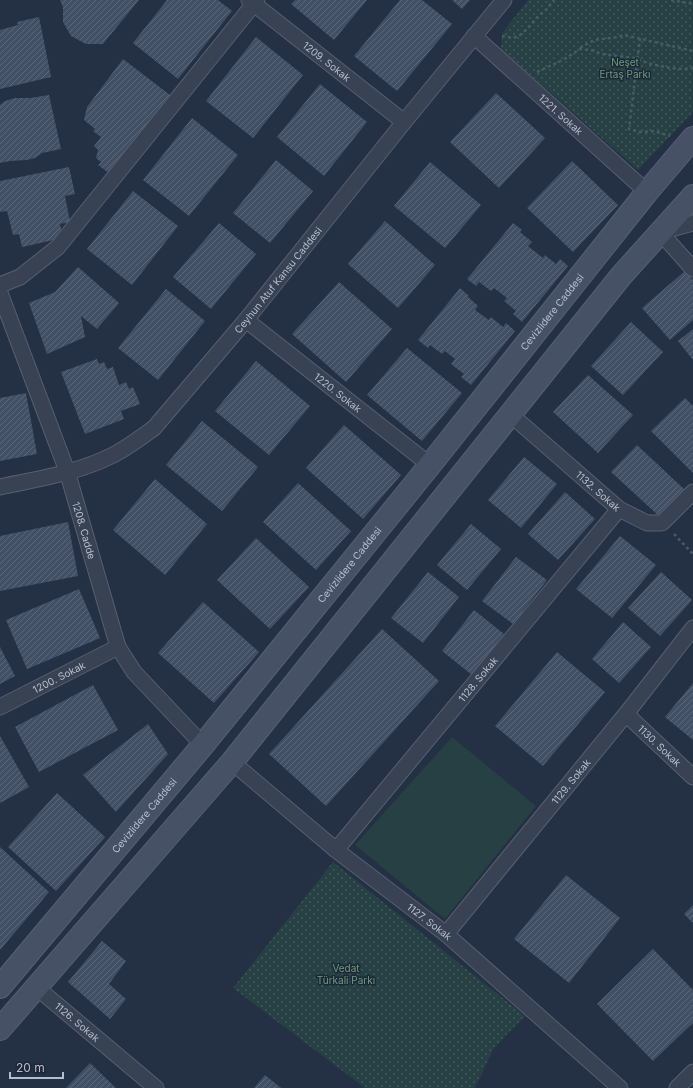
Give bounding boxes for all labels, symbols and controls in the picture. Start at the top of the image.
street label: 1209. Sokak [301,39,353,84]
park label: Neşet Ertaş Parkı [600,56,650,80]
street label: 1221. Sokak [536,91,586,138]
street label: Ceyhun Atuf Kansu Caddesi [232,224,324,335]
street label: Cevizlidere Caddesi [518,271,586,352]
street label: 1220. Sokak [312,370,364,415]
street label: 1132. Sokak [573,468,623,514]
street label: 1208. Cadde [70,500,98,561]
street label: Cevizlidere Caddesi [315,524,384,605]
street label: 1128. Sokak [456,654,500,704]
street label: 1200. Sokak [31,659,88,695]
street label: 1130. Sokak [635,722,684,769]
street label: 1129. Sokak [549,756,593,807]
street label: Cevizlidere Caddesi [109,775,179,855]
street label: 1127. Sokak [405,900,455,943]
park label: Vedat Türkali Parkı [317,962,375,986]
street label: 1126. Sokak [52,1000,103,1044]
scale bar [10,1054,63,1080]
text: 20 m [16,1060,45,1075]

